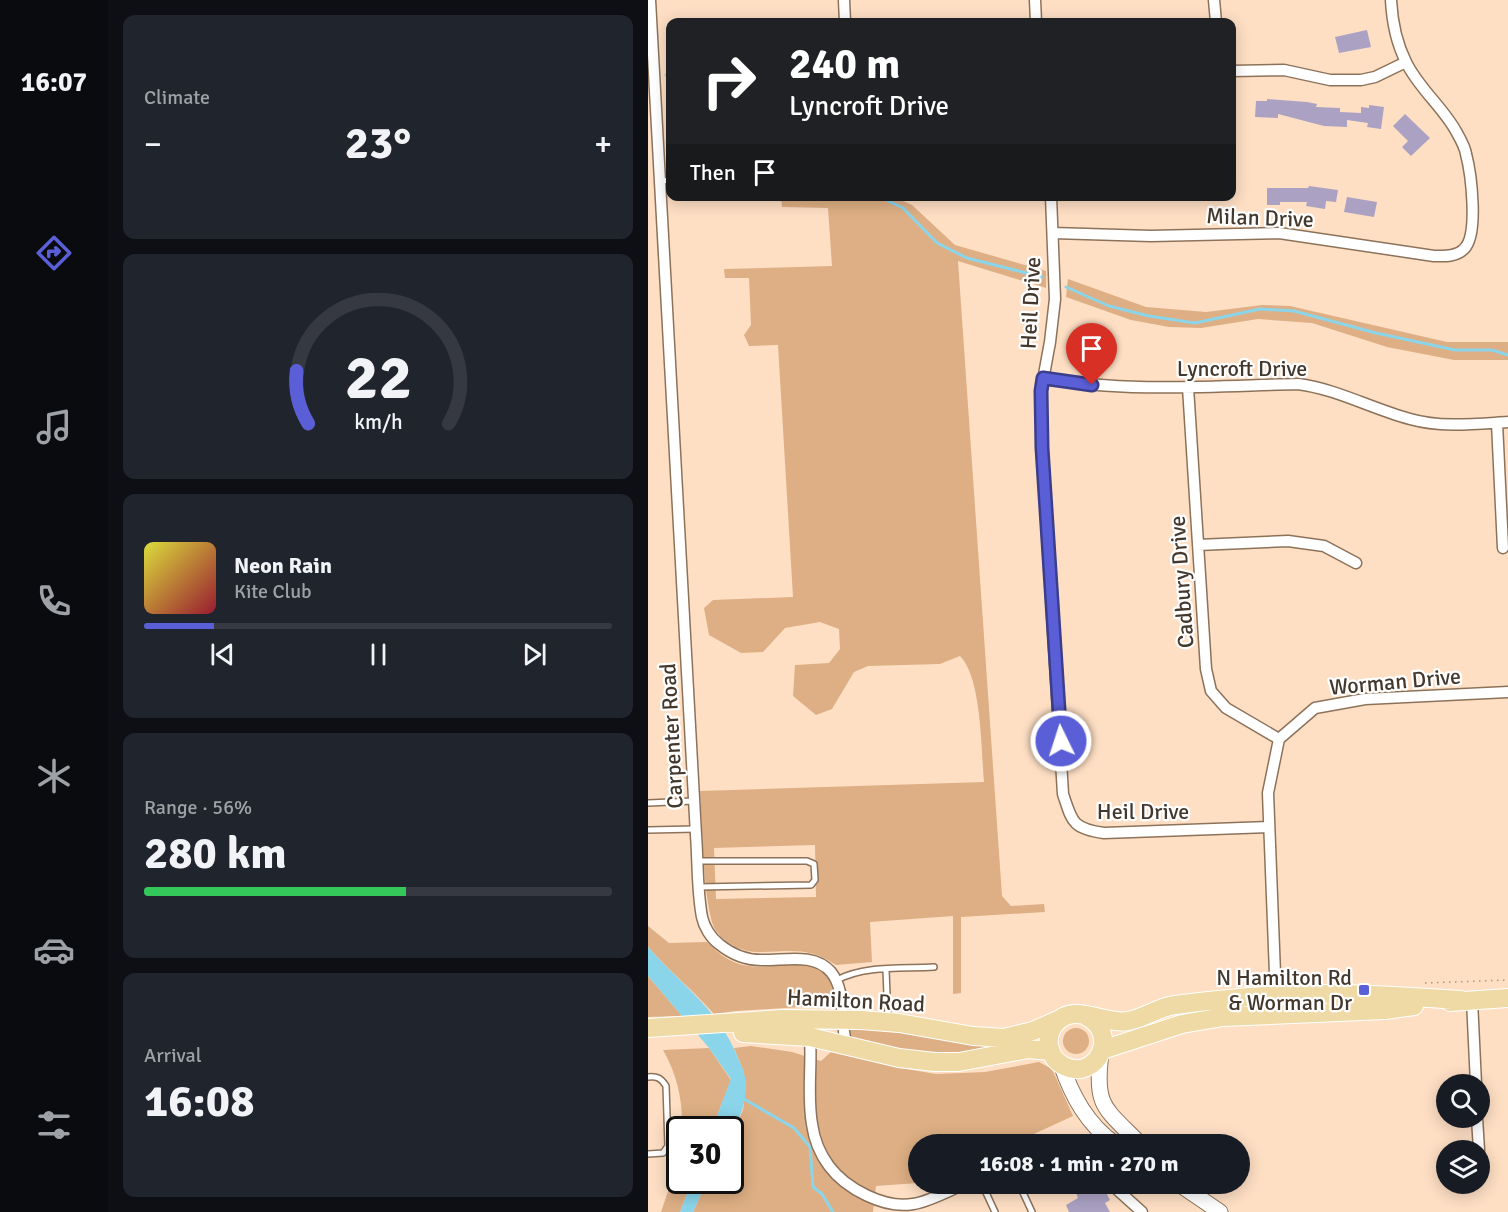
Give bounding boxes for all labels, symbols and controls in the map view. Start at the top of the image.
text: 240 m [789,39,900,90]
icon: right [690,42,768,120]
text: 16:07 [21,66,87,99]
text: Climate [144,85,210,110]
text: Lyncroft Drive [789,90,949,123]
text: 23° [345,116,411,171]
text: − [144,124,162,165]
text: + [594,124,612,165]
icon: arrive [748,156,781,189]
text: Then [690,159,736,186]
street label: Milan Drive [1206,202,1314,233]
icon: directions [33,232,75,274]
street label: Heil Drive [1015,256,1046,350]
pin [1066,323,1117,385]
icon: arrive [1075,332,1108,365]
text: 22 [344,339,412,416]
street label: Lyncroft Drive [1177,355,1307,382]
icon: music [33,406,75,448]
text: km/h [354,409,402,435]
street label: Cadbury Drive [1163,515,1200,649]
text: Neon Rain [234,552,332,579]
text: Kite Club [234,579,312,604]
icon: phone [33,580,75,622]
icon: previous [206,638,239,671]
icon: pause [362,638,395,671]
icon: next [518,638,551,671]
street label: Worman Drive [1328,662,1462,701]
street label: Carpenter Road [654,663,689,809]
position arrow [1029,709,1093,773]
icon: climate [33,755,75,797]
text: Range · 56% [144,795,252,820]
street label: Heil Drive [1097,798,1189,825]
text: 280 km [144,826,287,881]
icon: car [33,929,75,971]
place label: N Hamilton Rd & Worman Dr [1216,964,1352,1016]
street label: Hamilton Road [786,983,926,1018]
marker: N Hamilton Rd & Worman Dr [1357,983,1371,997]
text: Arrival [144,1043,202,1068]
text: 16:08 [144,1074,254,1129]
map controls [1436,1074,1490,1194]
button: search [1436,1074,1490,1128]
icon: filters [33,1104,75,1146]
speed limit sign: 30 [666,1116,744,1194]
button: layers [1436,1140,1490,1194]
text: 16:08 · 1 min · 270 m [979,1150,1179,1177]

